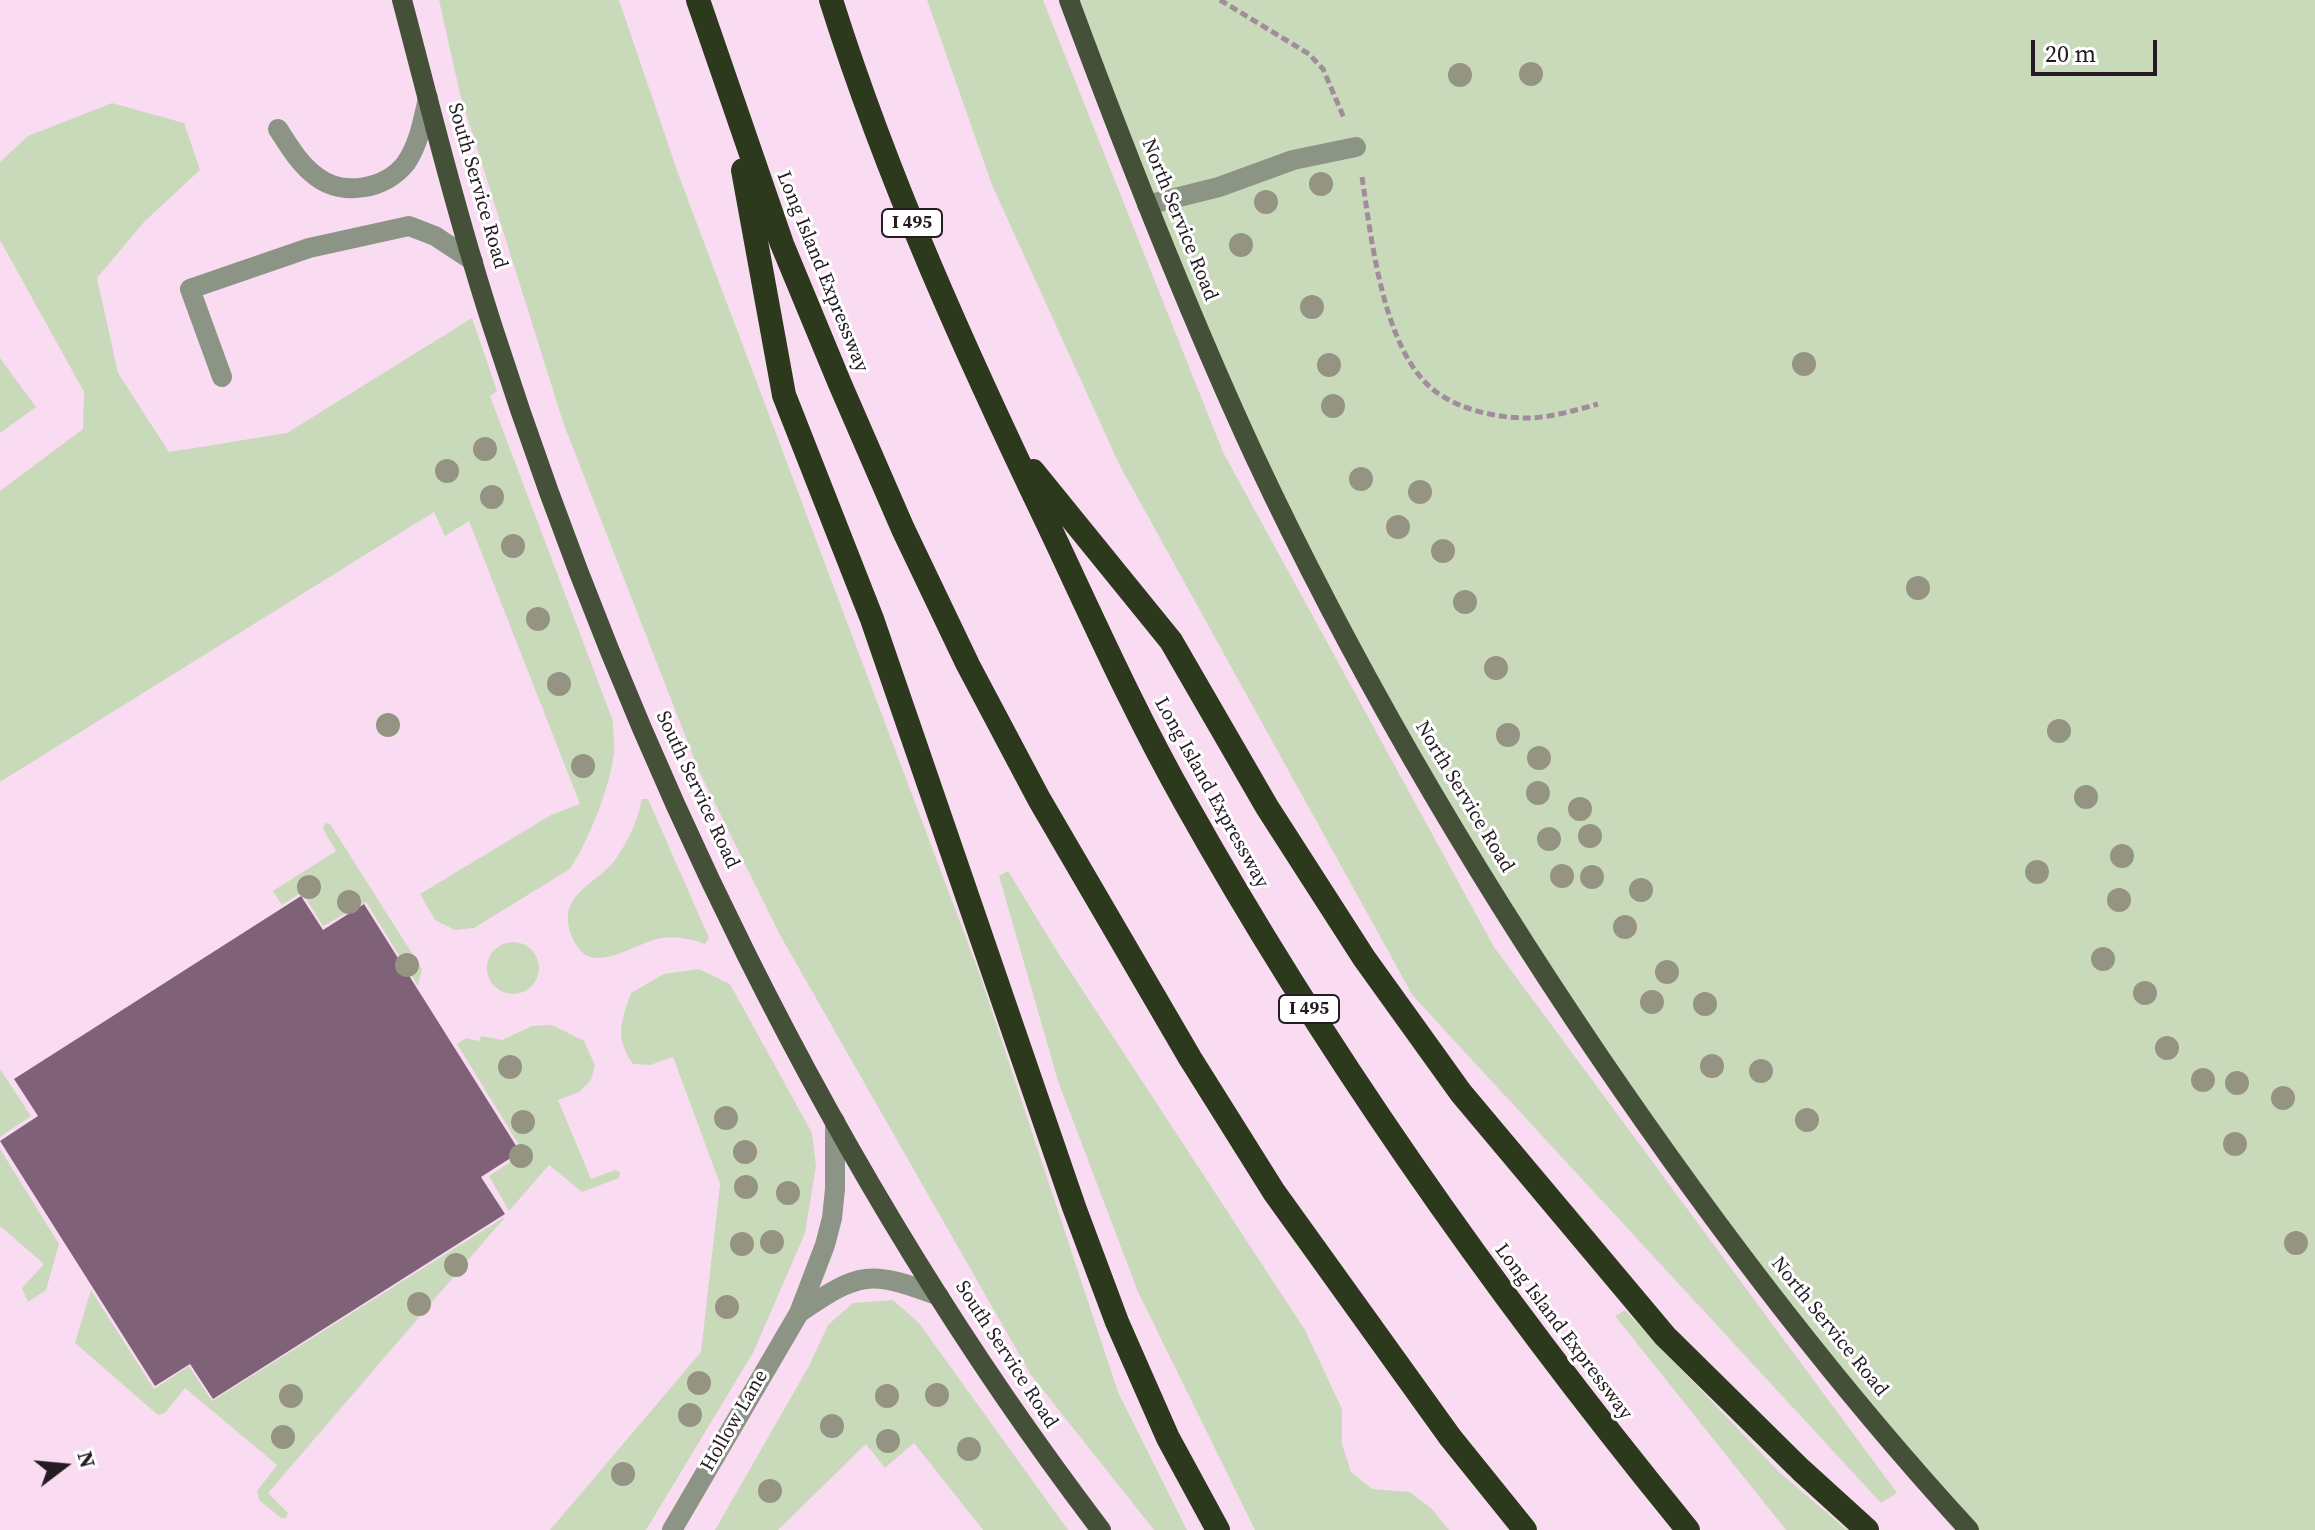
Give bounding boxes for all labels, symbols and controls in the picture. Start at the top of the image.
scale bar [2035,24,2161,74]
text: 20 m [2045,37,2096,70]
street label: South Service Road [442,101,512,271]
street label: North Service Road [1136,136,1222,304]
street label: Long Island Expressway [771,168,873,376]
road number: I 495 [882,209,942,237]
street label: Long Island Expressway [1149,693,1273,893]
street label: South Service Road [650,707,744,873]
street label: North Service Road [1409,717,1519,877]
road number: I 495 [1279,995,1339,1023]
street label: Long Island Expressway [1489,1239,1637,1425]
street label: North Service Road [1765,1252,1893,1402]
street label: South Service Road [949,1277,1063,1433]
street label: Hollow Lane [696,1366,774,1476]
north arrow [24,1426,104,1506]
text: N [70,1448,104,1471]

